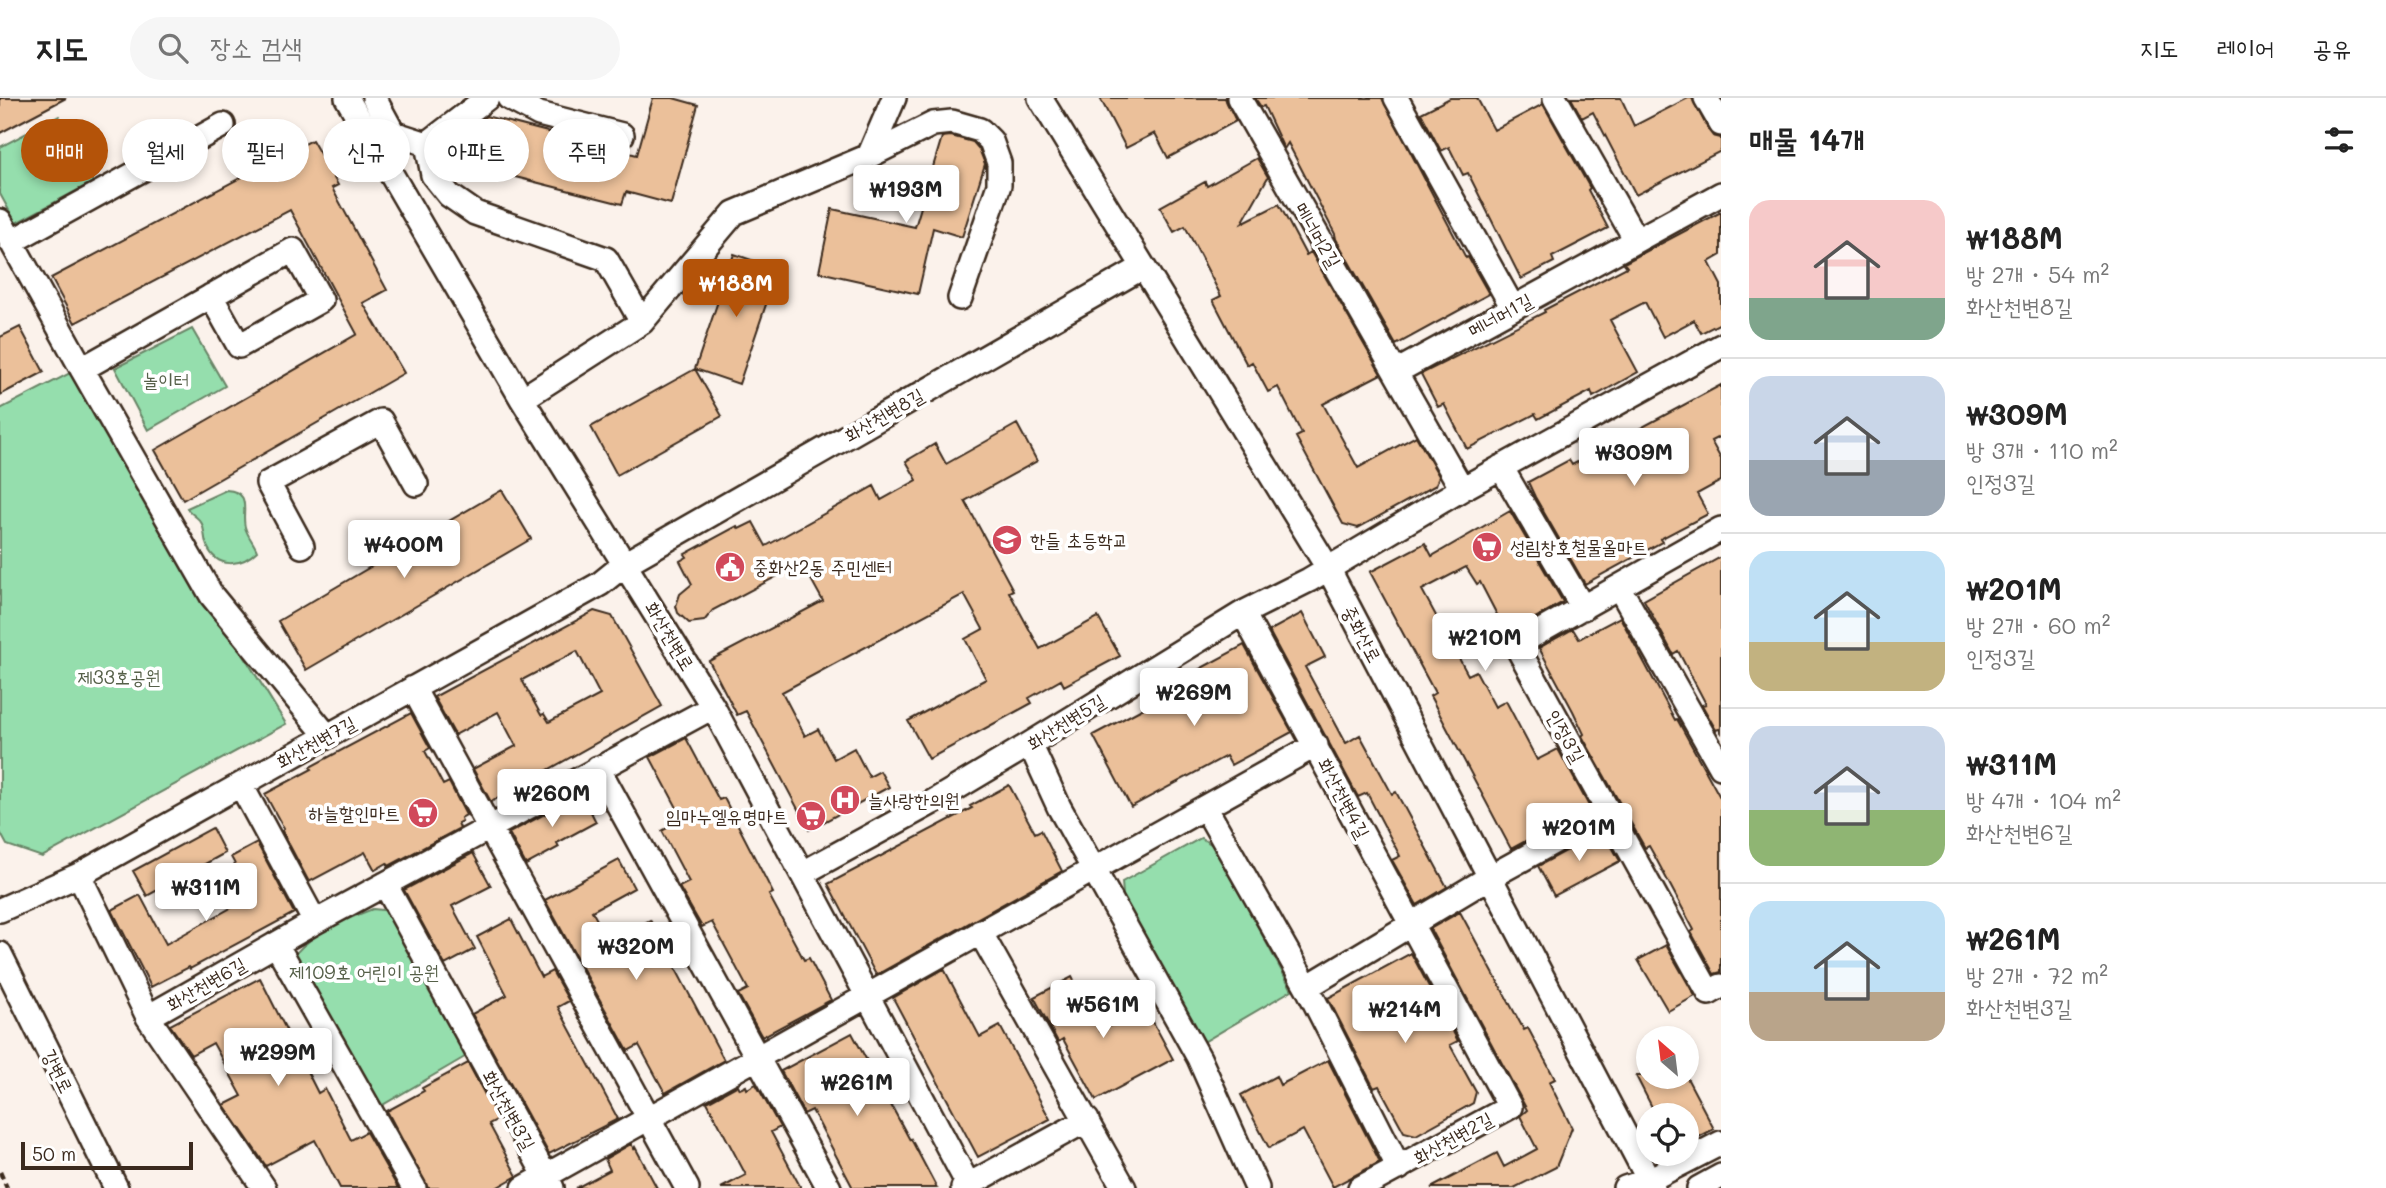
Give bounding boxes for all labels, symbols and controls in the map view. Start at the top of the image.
search box [130,17,620,80]
text: 지도 [35,25,88,68]
icon: search [154,29,192,67]
text: 장소 검색 [210,30,302,64]
text: 지도 [2140,32,2178,63]
text: 레이어 [2216,32,2274,63]
text: 공유 [2312,32,2351,63]
chip: 매매 [21,119,108,182]
chip: 월세 [122,119,208,182]
chip: 필터 [222,119,309,182]
chip: 신규 [323,119,410,182]
chip: 아파트 [424,119,529,182]
chip: 주택 [543,119,630,182]
text: 매물 14개 [1749,119,1865,159]
icon: filters [2320,121,2358,159]
pin: ₩193M [857,166,955,225]
text: ₩193M [869,173,943,203]
street label: 메너머2길 [1290,197,1347,272]
text: ₩188M [1966,217,2063,257]
icon: home [1805,228,1889,312]
text: 방 2개 · 54 m² [1966,259,2109,289]
pin: ₩188M [687,260,785,319]
text: ₩188M [699,267,773,297]
street label: 메너머1길 [1463,287,1536,342]
text: 화산천변8길 [1966,291,2072,321]
park label: 놀이터 [143,367,189,392]
street label: 화산천변8길 [839,382,928,447]
text: ₩309M [1966,393,2068,433]
icon: home [1805,404,1889,488]
pin: ₩309M [1585,428,1683,488]
text: 방 3개 · 110 m² [1966,435,2118,465]
text: ₩309M [1595,436,1673,466]
text: 인정3길 [1966,467,2035,497]
pin: ₩400M [355,520,453,580]
school or university icon: 한들 초등학교 [990,523,1024,557]
place label: 한들 초등학교 [1030,527,1128,552]
text: ₩400M [364,528,444,558]
supermarket icon: 성림창호철물올마트 [1470,530,1504,564]
place label: 성림창호철물올마트 [1510,534,1648,559]
public building icon: 중화산2동 주민센터 [713,550,747,584]
place label: 중화산2동 주민센터 [753,554,892,579]
text: ₩201M [1966,568,2062,608]
icon: home [1805,579,1889,663]
street label: 화산천변로 [640,597,701,675]
street label: 중화산로 [1337,601,1388,667]
text: 방 2개 · 60 m² [1966,610,2110,640]
pin: ₩210M [1436,614,1534,673]
text: ₩210M [1448,621,1522,651]
text: 인정3길 [1966,642,2035,672]
park label: 제33호공원 [77,664,161,689]
pin: ₩269M [1145,668,1243,728]
text: ₩269M [1156,676,1232,706]
street label: 화산천변5길 [1022,688,1109,755]
street label: 인정3길 [1542,705,1591,767]
street label: 화산천변7길 [272,710,360,774]
text: ₩311M [1966,743,2057,783]
street label: 화산천변4길 [1313,753,1376,842]
icon: home [1805,754,1889,838]
pin: ₩260M [503,770,601,829]
text: ₩260M [513,777,591,807]
hospital icon: 늘사랑한의원 [828,783,862,817]
text: 방 4개 · 104 m² [1966,785,2121,815]
place label: 늘사랑한의원 [868,787,960,812]
supermarket icon: 하늘할인마트 [406,796,440,830]
supermarket icon: 임마누엘유명마트 [794,799,828,833]
place label: 하늘할인마트 [308,800,400,825]
place label: 임마누엘유명마트 [666,803,788,828]
pin: ₩201M [1530,804,1628,863]
text: ₩201M [1542,811,1616,841]
text: 화산천변6길 [1966,817,2072,847]
pin: ₩311M [157,864,255,923]
text: ₩311M [171,871,241,901]
text: ₩261M [1966,918,2061,958]
pin: ₩320M [587,922,685,982]
icon: home [1805,929,1889,1013]
text: ₩320M [597,930,675,960]
street label: 화산천변6길 [161,951,250,1016]
park label: 제109호 어린이 공원 [289,959,439,984]
text: 방 2개 · 72 m² [1966,960,2108,990]
pin: ₩561M [1054,981,1152,1040]
pin: ₩214M [1356,986,1454,1045]
text: ₩561M [1066,988,1140,1018]
text: 화산천변3길 [1966,992,2072,1022]
text: ₩214M [1368,993,1442,1023]
north arrow [1636,1026,1699,1088]
map controls [1636,1026,1699,1166]
pin: ₩299M [229,1028,327,1088]
text: ₩299M [240,1036,316,1066]
street label: 강변로 [37,1045,80,1097]
pin: ₩261M [808,1058,906,1118]
street label: 화산천변3길 [477,1065,542,1154]
text: ₩261M [821,1066,893,1096]
button: locate [1636,1103,1699,1166]
street label: 화산천변2길 [1409,1106,1497,1170]
scale bar [21,1139,192,1171]
text: 50 m [32,1141,76,1166]

